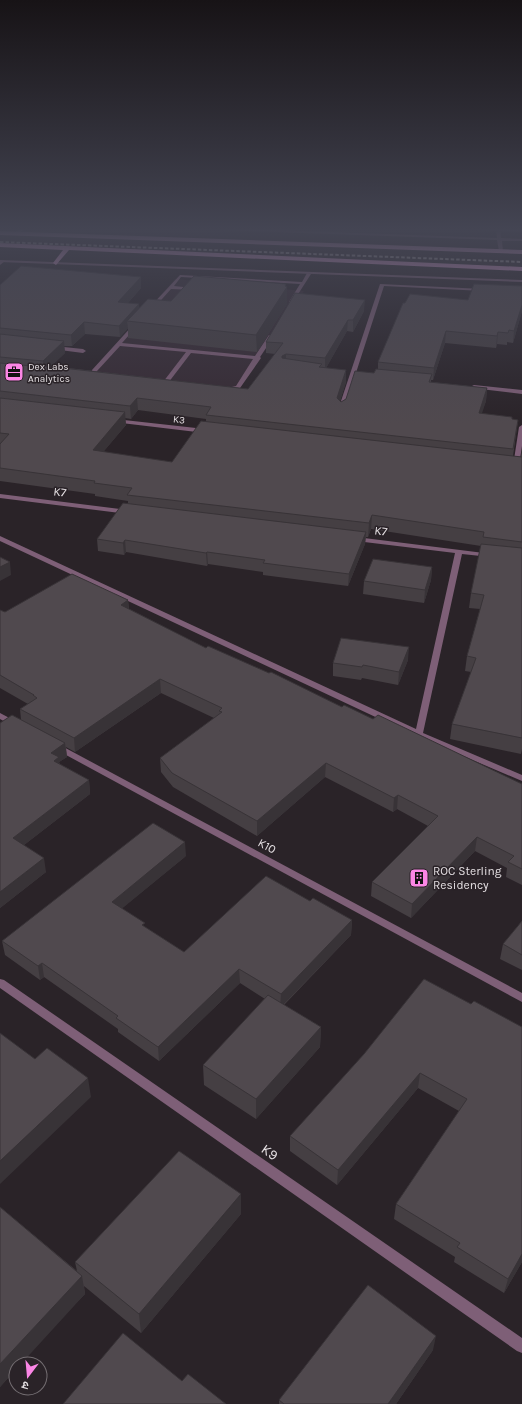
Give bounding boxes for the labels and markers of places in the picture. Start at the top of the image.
office icon: Dex Labs Analytics [3,361,25,383]
place label: Dex Labs Analytics [28,361,70,385]
place label: ROC Sterling Residency [433,864,502,892]
building icon: ROC Sterling Residency [408,867,430,889]

